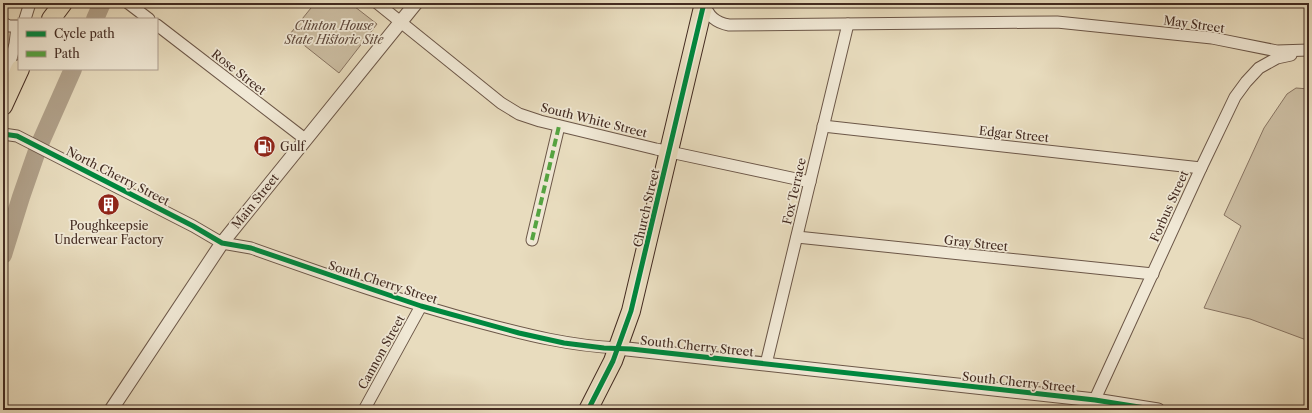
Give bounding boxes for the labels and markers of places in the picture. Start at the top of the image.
fuel station icon: Gulf [252,133,278,159]
place label: Gulf [280,139,307,154]
building icon: Poughkeepsie Underwear Factory [96,191,122,217]
place label: Poughkeepsie Underwear Factory [54,218,164,247]

